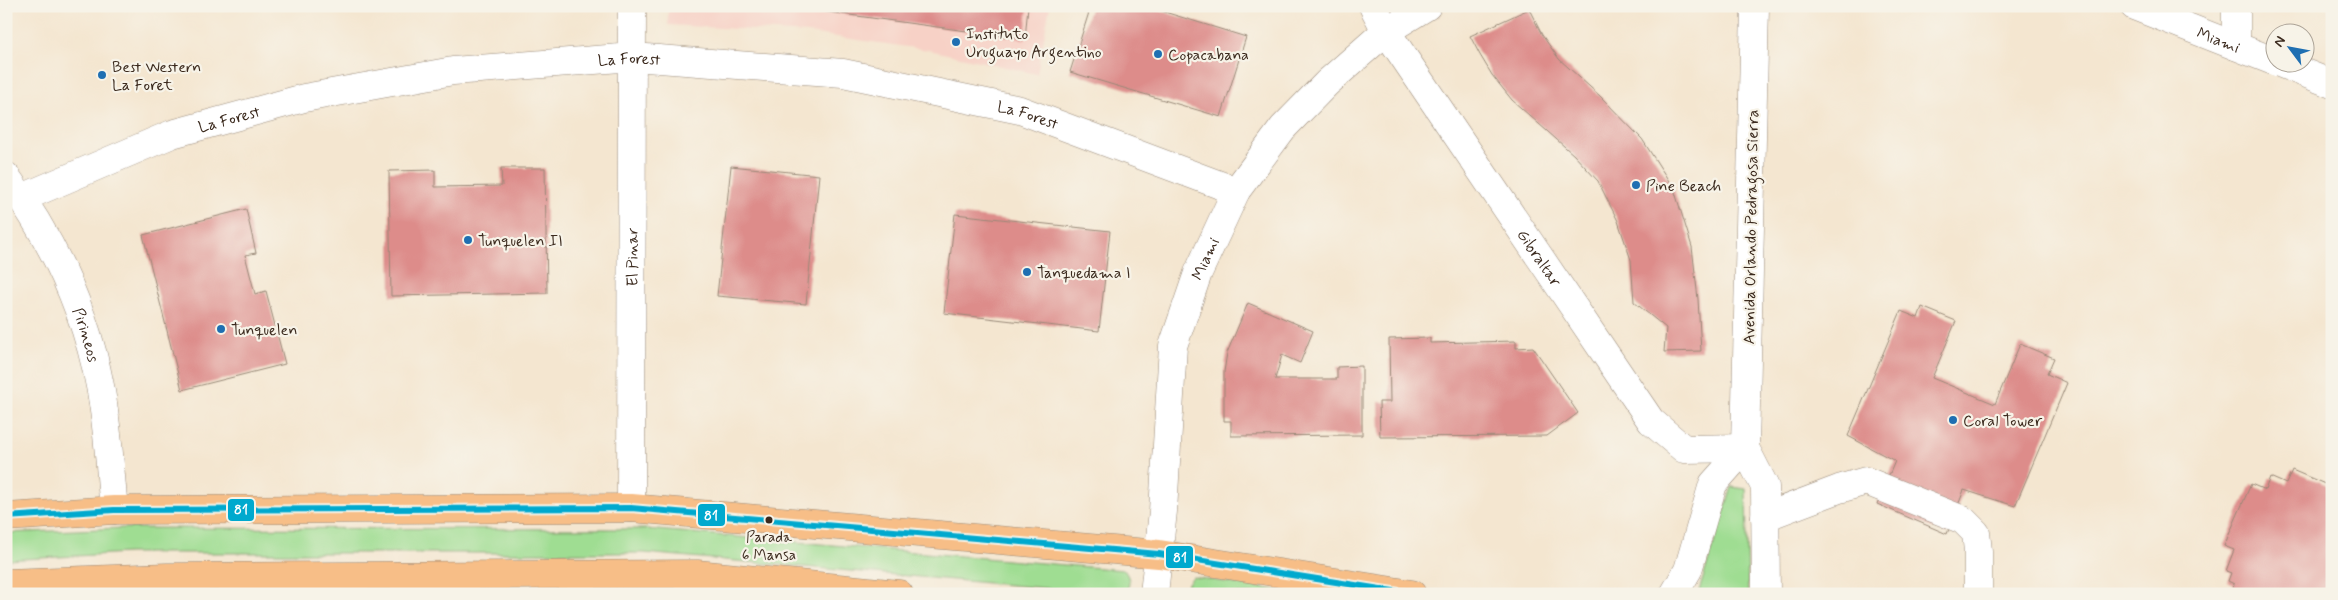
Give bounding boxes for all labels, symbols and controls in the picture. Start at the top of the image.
north arrow [2266,22,2316,72]
street label: Miami [2194,23,2243,59]
place label: Instituto Uruguayo Argentino [966,24,1102,64]
text: N [2270,33,2290,50]
marker: Instituto Uruguayo Argentino [950,36,962,48]
place label: Copacabana [1168,45,1249,66]
street label: La Forest [597,48,661,72]
marker: Copacabana [1152,48,1164,60]
place label: Best Western La Foret [112,57,201,96]
marker: Best Western La Foret [96,69,108,81]
street label: La Forest [995,97,1061,135]
street label: La Forest [196,102,262,138]
street label: Avenida Orlando Pedragosa Sierra [1739,109,1765,345]
place label: Pine Beach [1646,176,1721,197]
marker: Pine Beach [1630,179,1642,191]
street label: Gibraltar [1512,225,1566,292]
street label: El Pinar [622,227,644,287]
place label: Tunquelen II [478,231,563,252]
marker: Tunquelen II [462,234,474,246]
street label: Miami [1187,234,1225,284]
place label: Tanquedama I [1037,263,1131,284]
marker: Tanquedama I [1021,266,1033,278]
street label: Pirineos [67,305,103,365]
place label: Tunquelen [231,320,298,341]
marker: Tunquelen [215,323,227,335]
place label: Coral Tower [1963,411,2043,432]
marker: Coral Tower [1947,414,1959,426]
line badge: 81 [227,498,255,522]
text: 81 [234,501,248,519]
line badge: 81 [697,503,726,527]
text: 81 [704,507,718,525]
marker: Parada 6 Mansa [764,515,774,525]
place label: Parada 6 Mansa [742,528,796,566]
line badge: 81 [1165,545,1194,569]
text: 81 [1173,549,1187,567]

